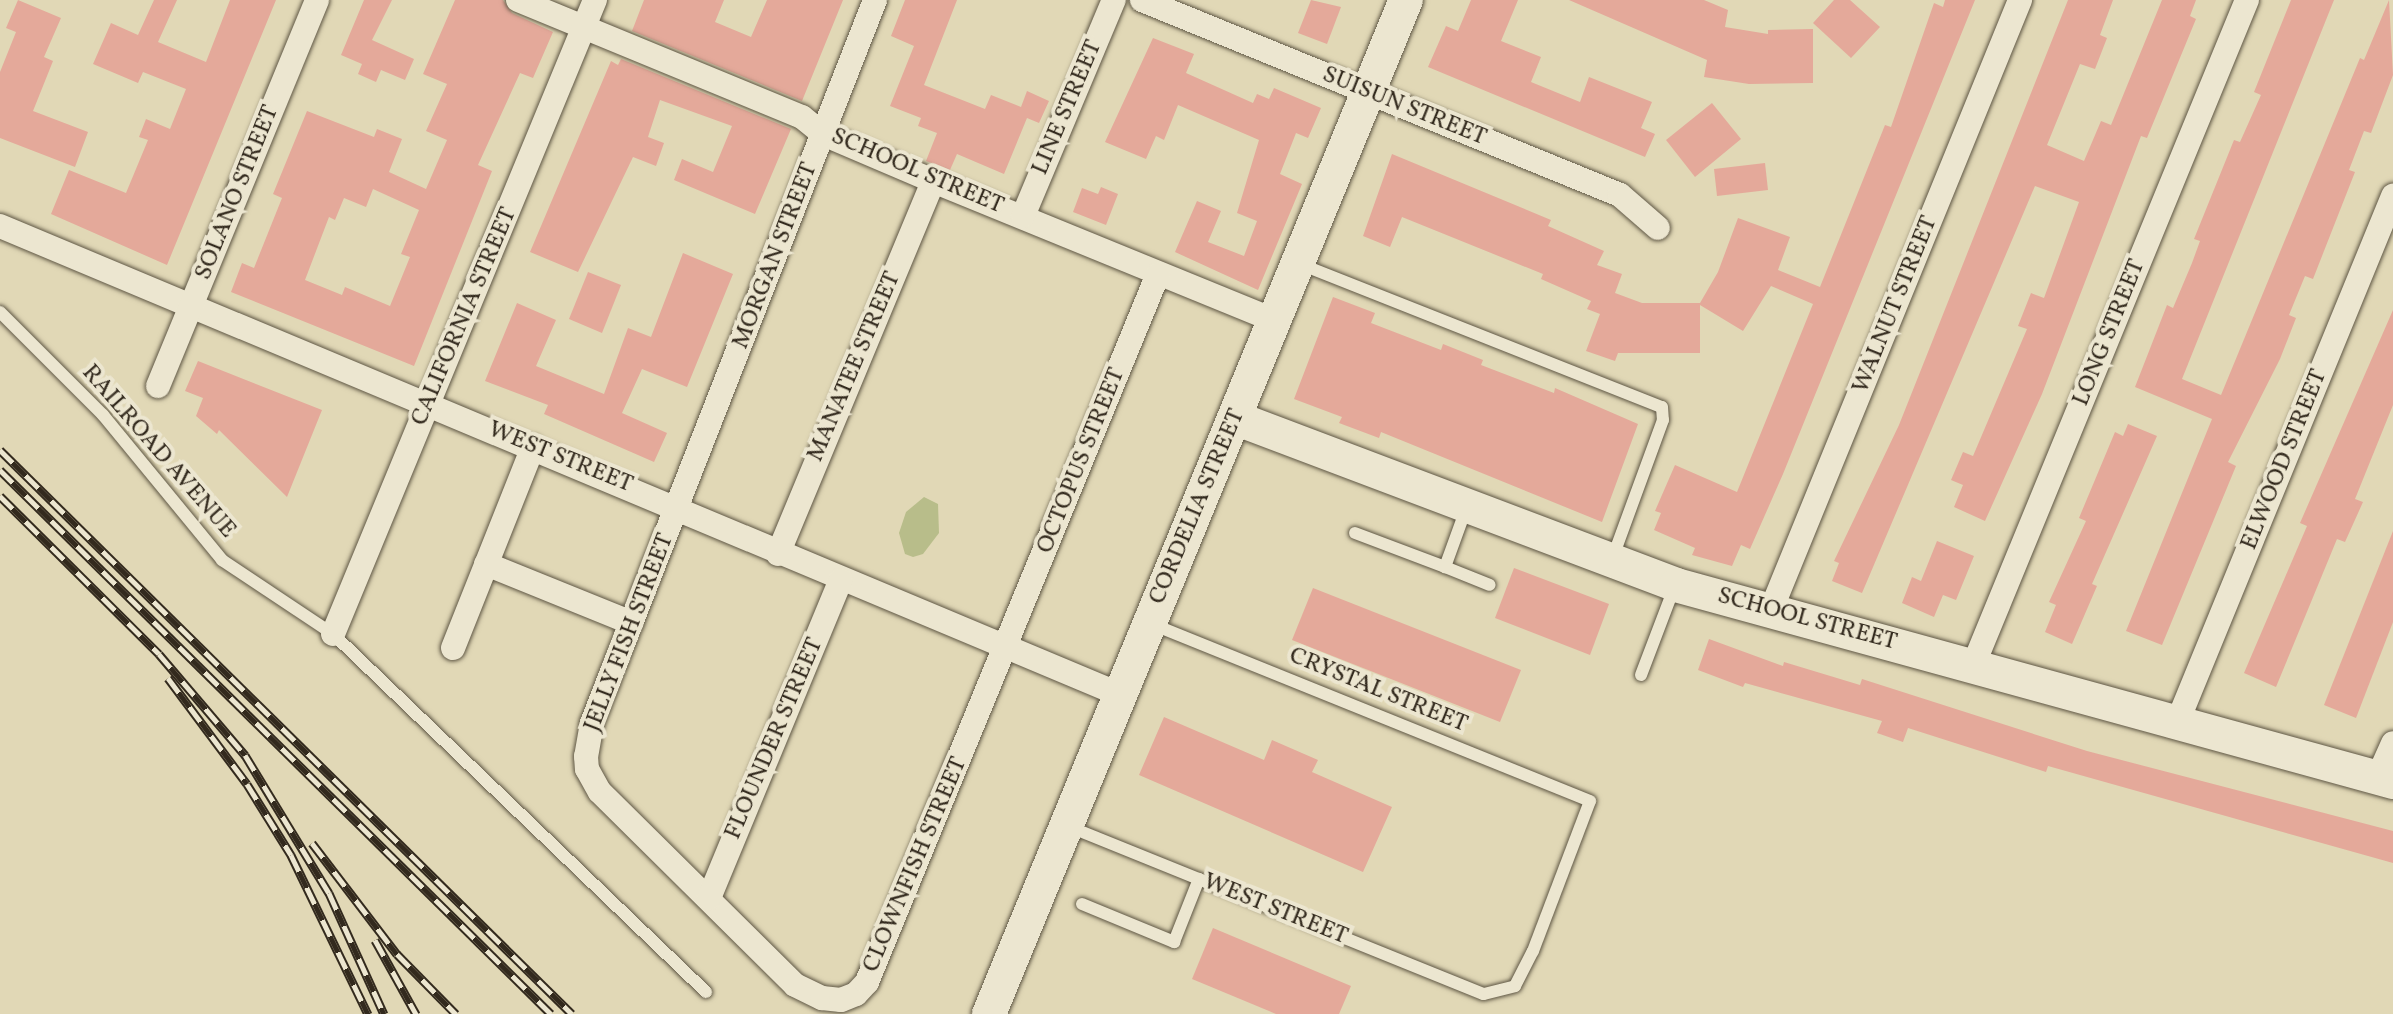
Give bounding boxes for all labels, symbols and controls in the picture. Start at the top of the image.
street label: LINE STREET [1027,36,1109,180]
street label: SUISUN STREET [1318,61,1490,153]
street label: SOLANO STREET [190,101,286,285]
street label: SCHOOL STREET [826,123,1008,221]
street label: MORGAN STREET [727,159,825,353]
street label: CALIFORNIA STREET [406,204,524,430]
street label: WALNUT STREET [1847,212,1945,398]
street label: LONG STREET [2067,255,2153,411]
street label: MANATEE STREET [802,268,908,466]
street label: RAILROAD AVENUE [75,359,241,545]
street label: OCTOPUS STREET [1032,364,1132,558]
street label: ELWOOD STREET [2236,366,2334,554]
street label: CORDELIA STREET [1144,405,1252,609]
street label: WEST STREET [483,416,637,500]
street label: JELLY FISH STREET [579,529,681,737]
street label: SCHOOL STREET [1714,582,1900,658]
street label: FLOUNDER STREET [720,634,830,844]
street label: CRYSTAL STREET [1285,642,1471,740]
street label: CLOWNFISH STREET [858,753,974,977]
street label: WEST STREET [1198,868,1352,952]

